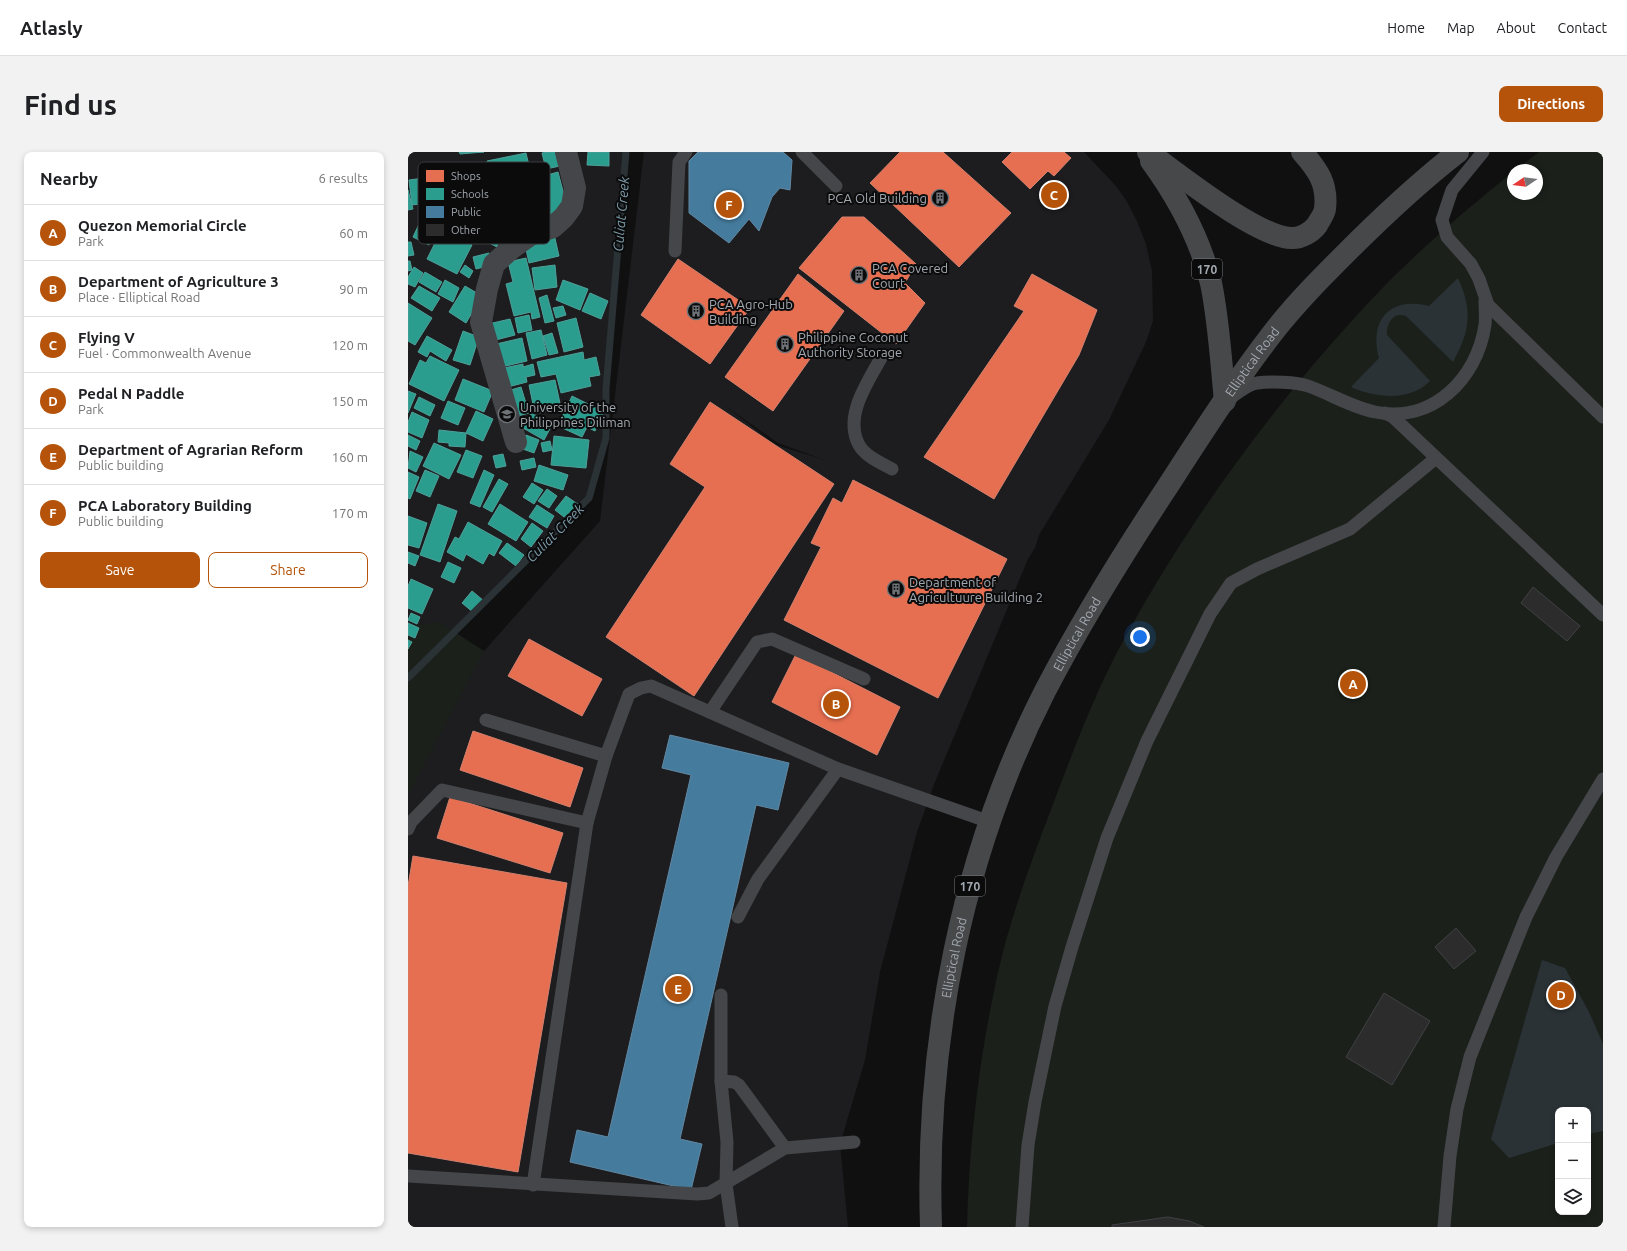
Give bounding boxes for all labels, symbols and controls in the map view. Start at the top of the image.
text: Atlasly [20,17,83,39]
text: Home [1387,20,1425,36]
text: Map [1447,20,1475,36]
text: About [1497,20,1536,36]
text: Contact [1558,20,1607,36]
button: Directions [1499,86,1603,122]
text: Find us [24,89,117,120]
legend [418,162,550,244]
north arrow [1507,164,1543,200]
text: Nearby [40,169,98,188]
text: Shops [451,170,481,182]
text: 6 results [318,171,368,185]
water label: Culiat Creek [610,175,632,252]
pin: C [1041,180,1067,210]
text: Schools [451,188,489,200]
building icon: PCA Old Building [930,188,950,208]
pin: F [716,190,742,220]
place label: PCA Old Building [828,191,927,205]
text: Public [451,206,481,218]
text: Quezon Memorial Circle [78,217,247,234]
text: Other [451,224,481,236]
text: A [48,226,58,240]
text: 60 m [339,226,368,240]
text: Park [78,234,104,248]
road number: 170 [1192,259,1222,279]
place label: PCA Covered Court [872,261,948,290]
building icon: PCA Covered Court [849,265,869,285]
text: Department of Agriculture 3 [78,273,279,290]
text: B [49,282,57,296]
text: 90 m [339,282,368,296]
text: Place · Elliptical Road [78,290,200,304]
place label: PCA Agro-Hub Building [709,297,793,326]
building icon: PCA Agro-Hub Building [686,301,706,321]
street label: Elliptical Road [1222,324,1282,399]
text: Flying V [78,329,135,346]
place label: Philippine Coconut Authority Storage [798,330,908,359]
building icon: Philippine Coconut Authority Storage [775,334,795,354]
text: C [49,338,57,352]
text: 120 m [332,338,368,352]
text: Fuel · Commonwealth Avenue [78,346,251,360]
text: Pedal N Paddle [78,385,184,402]
text: D [48,394,58,408]
text: 150 m [332,394,368,408]
place label: University of the Philippines Diliman [520,400,631,429]
text: Park [78,402,104,416]
school or university icon: University of the Philippines Diliman [497,404,517,424]
text: Department of Agrarian Reform [78,441,303,458]
text: E [49,450,57,464]
text: 160 m [332,450,368,464]
text: Public building [78,458,164,472]
text: PCA Laboratory Building [78,497,252,514]
water label: Culiat Creek [523,500,588,565]
text: F [49,506,57,520]
text: 170 m [332,506,368,520]
text: Public building [78,514,164,528]
button: Save [40,552,200,588]
button: Share [208,552,368,588]
place label: Department of Agricultuure Building 2 [909,575,1043,604]
building icon: Department of Agricultuure Building 2 [886,579,906,599]
street label: Elliptical Road [1050,595,1103,673]
your location [1130,627,1150,647]
pin: A [1340,669,1366,699]
pin: B [823,689,849,719]
road number: 170 [955,876,985,896]
street label: Elliptical Road [939,916,969,999]
pin: E [665,974,691,1004]
pin: D [1548,980,1574,1010]
map controls [1555,1107,1591,1215]
button: + [1555,1107,1591,1143]
button: − [1555,1143,1591,1179]
button: layers [1555,1179,1591,1215]

